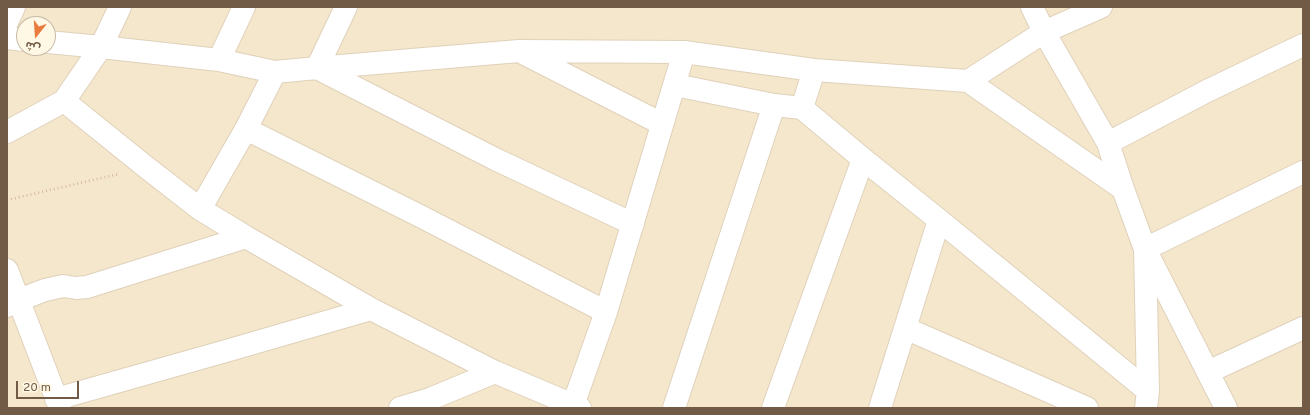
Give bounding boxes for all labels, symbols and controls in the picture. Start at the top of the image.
north arrow [16,16,56,56]
text: ش [24,38,42,55]
scale bar [18,373,81,399]
text: 20 m [23,380,51,396]

